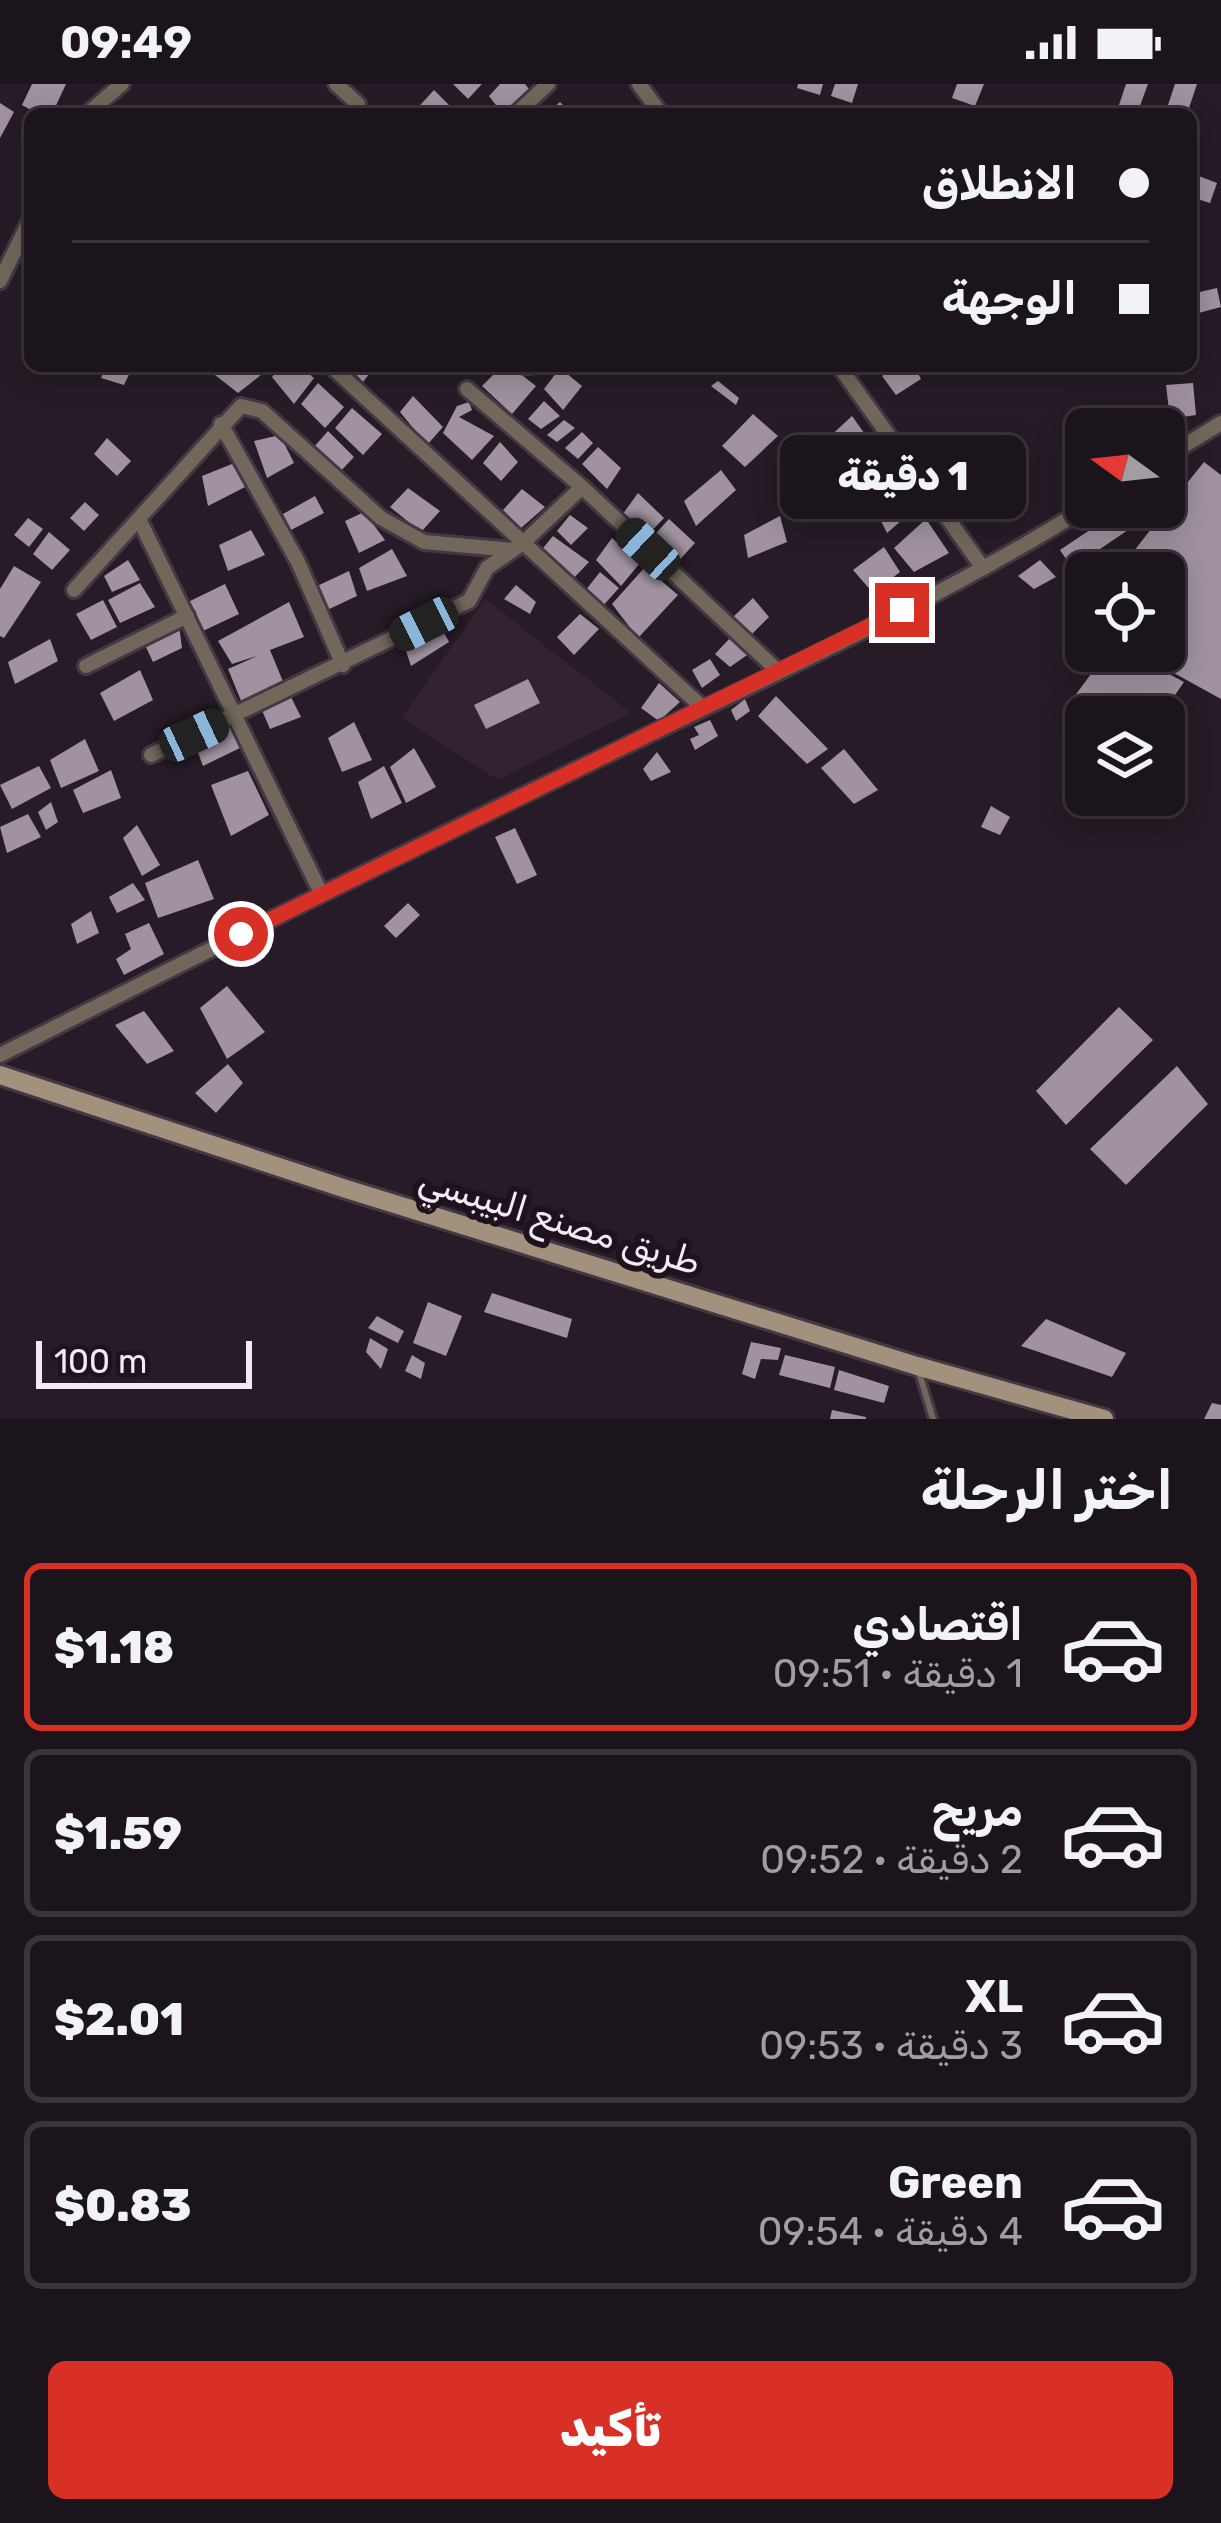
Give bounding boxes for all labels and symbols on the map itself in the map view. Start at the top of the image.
north arrow [1065,408,1185,528]
callout: 1 دقيقة [779,436,1025,520]
car [609,511,687,587]
route end [875,583,929,637]
car [384,592,464,656]
car [154,703,234,767]
route start [214,907,268,961]
street label: طريق مصنع البيبسي [412,1157,706,1289]
scale bar [36,1335,252,1388]

